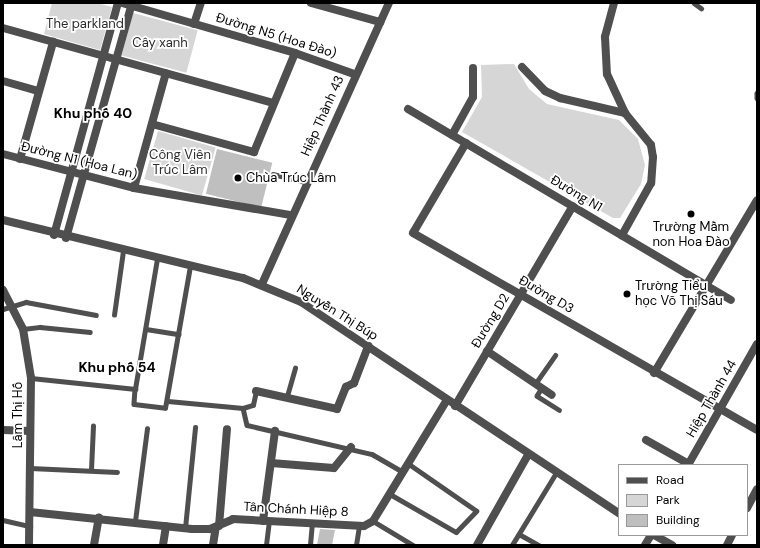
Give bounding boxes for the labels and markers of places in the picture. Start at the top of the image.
place label: Chùa Trúc Lâm [246,170,336,186]
marker: Chùa Trúc Lâm [233,173,243,183]
marker: Trường Mầm non Hoa Đào [686,209,696,219]
place label: Trường Mầm non Hoa Đào [652,220,730,251]
place label: Trường Tiểu học Võ Thị Sáu [635,279,723,310]
marker: Trường Tiểu học Võ Thị Sáu [622,289,632,299]

